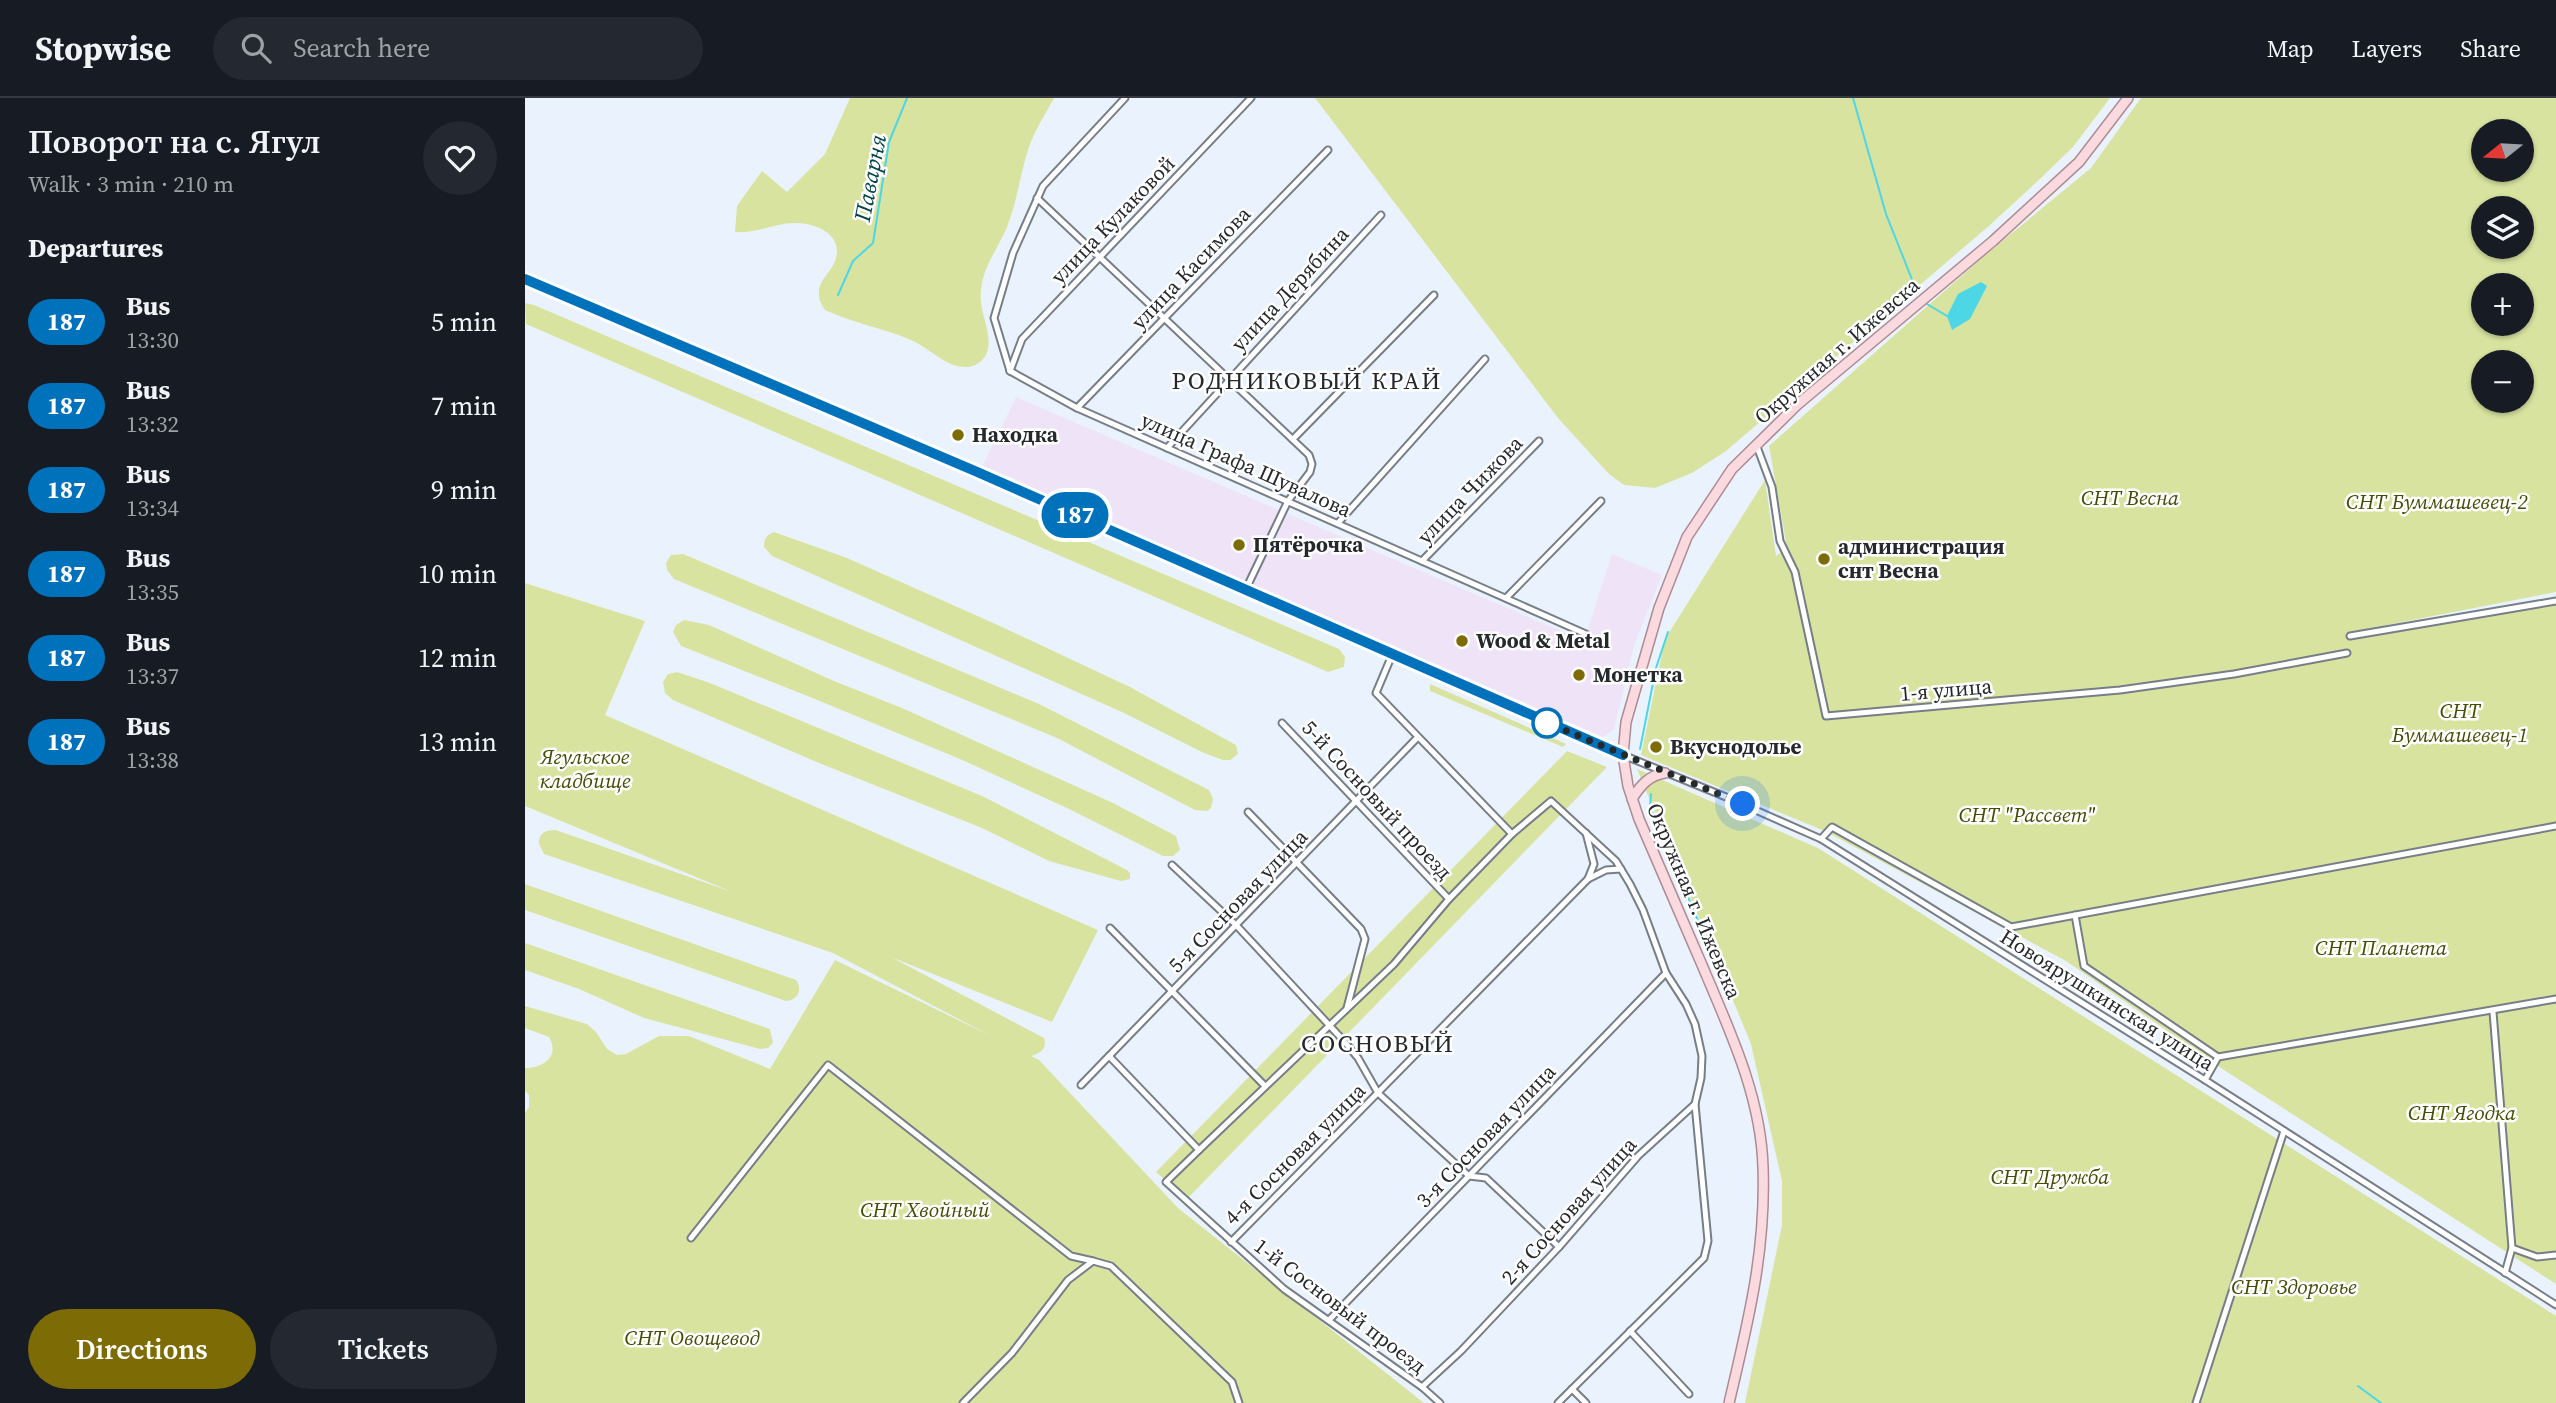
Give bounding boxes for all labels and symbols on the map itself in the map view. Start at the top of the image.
north arrow [2471,119,2534,182]
water label: Паварня [846,131,894,225]
street label: улица Кулаковой [1044,149,1181,290]
street label: улица Касимова [1124,200,1257,336]
street label: улица Дерябина [1224,220,1355,357]
street label: Окружная г. Ижевска [1748,270,1926,431]
district label: РОДНИКОВЫЙ КРАЙ [1172,364,1442,397]
street label: улица Графа Шувалова [1136,405,1356,524]
place label: Находка [972,420,1059,449]
marker: Находка [950,427,966,443]
street label: улица Чижова [1410,429,1529,550]
park label: СНТ Весна [2081,483,2179,512]
park label: СНТ Буммашевец-2 [2346,487,2528,516]
line badge: 187 [1035,492,1115,538]
place label: Пятёрочка [1253,530,1364,559]
place label: администрация снт Весна [1838,532,2005,585]
marker: Пятёрочка [1231,537,1247,553]
marker: администрация снт Весна [1816,551,1832,567]
place label: Wood & Metal [1476,626,1610,655]
marker: Wood & Metal [1454,633,1470,649]
place label: Монетка [1593,660,1683,689]
marker: Монетка [1571,667,1587,683]
street label: 1-я улица [1899,671,1993,708]
park label: СНТ Буммашевец-1 [2391,696,2528,749]
unlabelled marker [1532,708,1562,738]
street label: 5-й Сосновый проезд [1296,714,1459,886]
place label: Вкуснодолье [1670,732,1801,761]
marker: Вкуснодолье [1648,739,1664,755]
park label: Ягульское кладбище [539,742,631,795]
your location [1725,786,1760,821]
street label: Окружная г. Ижевска [1640,798,1749,1004]
park label: СНТ "Рассвет" [1959,800,2095,829]
street label: 5-я Сосновая улица [1161,822,1314,979]
street label: Новоярушкинская улица [1995,922,2220,1078]
park label: СНТ Планета [2315,933,2447,962]
district label: СОСНОВЫЙ [1301,1027,1455,1060]
street label: 3-я Сосновая улица [1409,1057,1562,1214]
street label: 4-я Сосновая улица [1217,1076,1372,1231]
park label: СНТ Ягодка [2408,1098,2516,1127]
street label: 2-я Сосновая улица [1494,1130,1643,1291]
park label: СНТ Дружба [1991,1162,2109,1191]
park label: СНТ Хвойный [860,1195,990,1224]
street label: 1-й Сосновый проезд [1248,1231,1432,1380]
park label: СНТ Здоровье [2231,1272,2357,1301]
park label: СНТ Овощевод [625,1323,760,1352]

